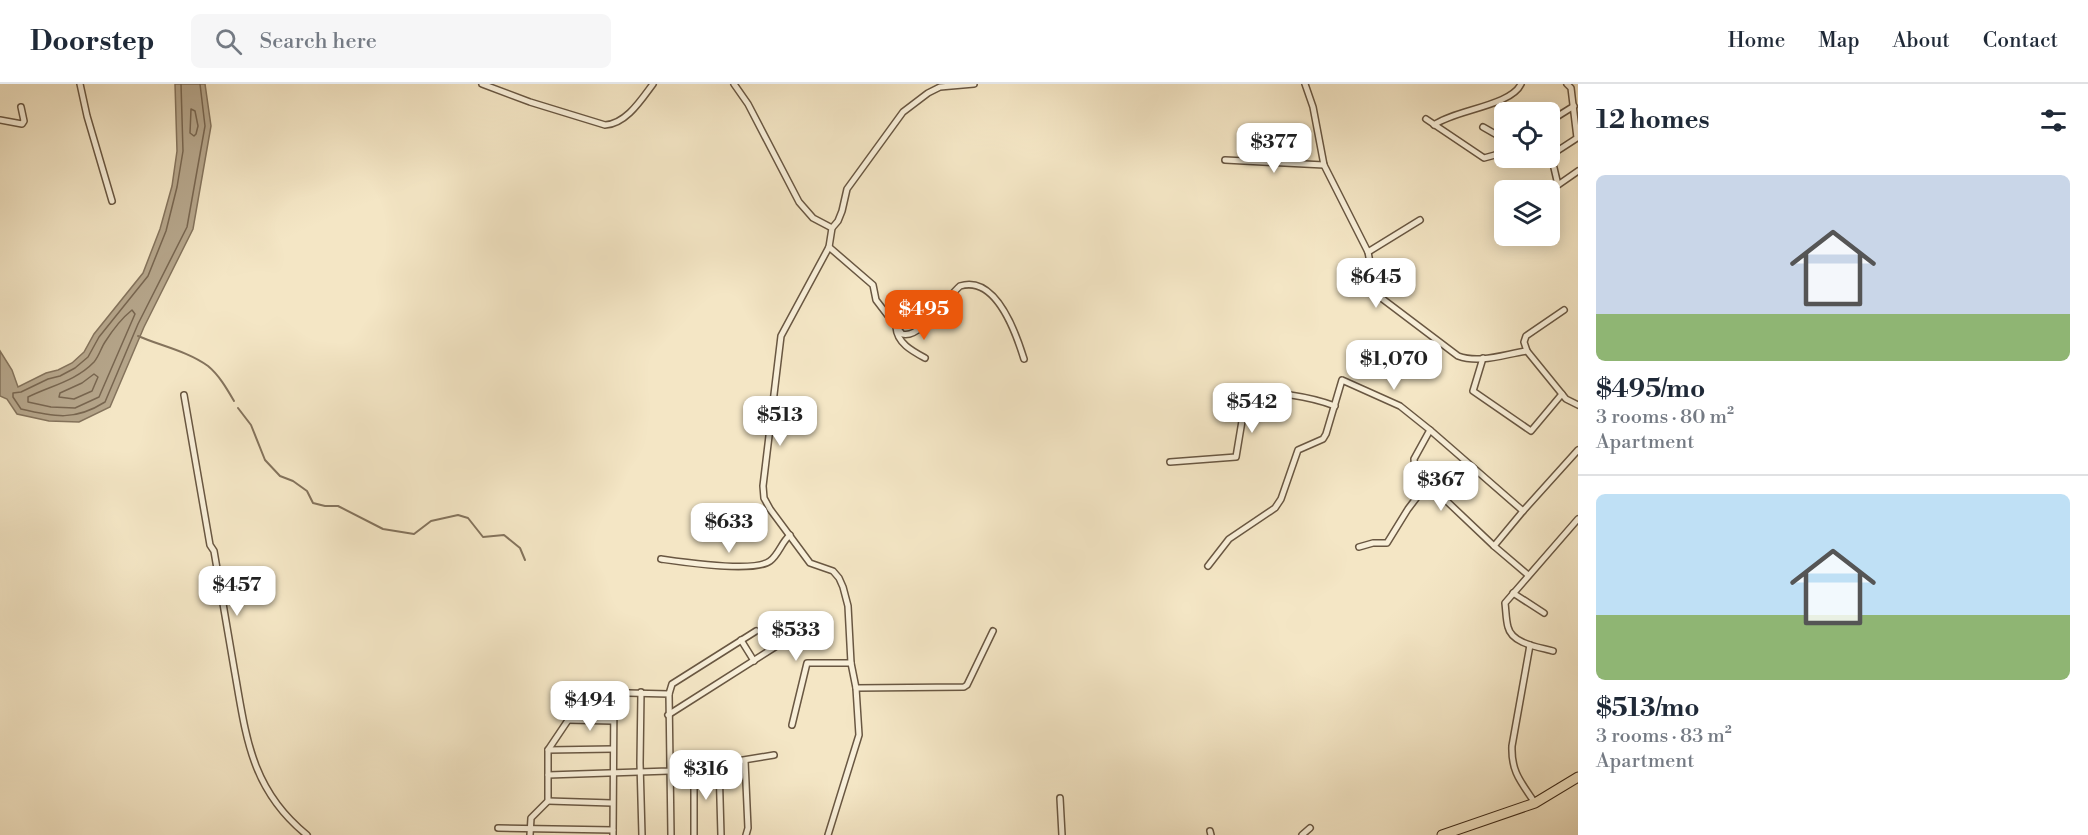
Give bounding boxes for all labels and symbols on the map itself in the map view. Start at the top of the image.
pin: $377 [1238,123,1310,174]
pin: $645 [1340,258,1412,309]
pin: $495 [888,290,960,341]
pin: $1,070 [1345,340,1443,391]
pin: $542 [1216,383,1288,434]
pin: $513 [744,396,816,447]
pin: $367 [1405,461,1477,512]
pin: $633 [693,503,765,554]
pin: $457 [201,566,273,617]
pin: $533 [760,611,832,662]
pin: $494 [554,681,626,732]
pin: $316 [670,750,742,801]

